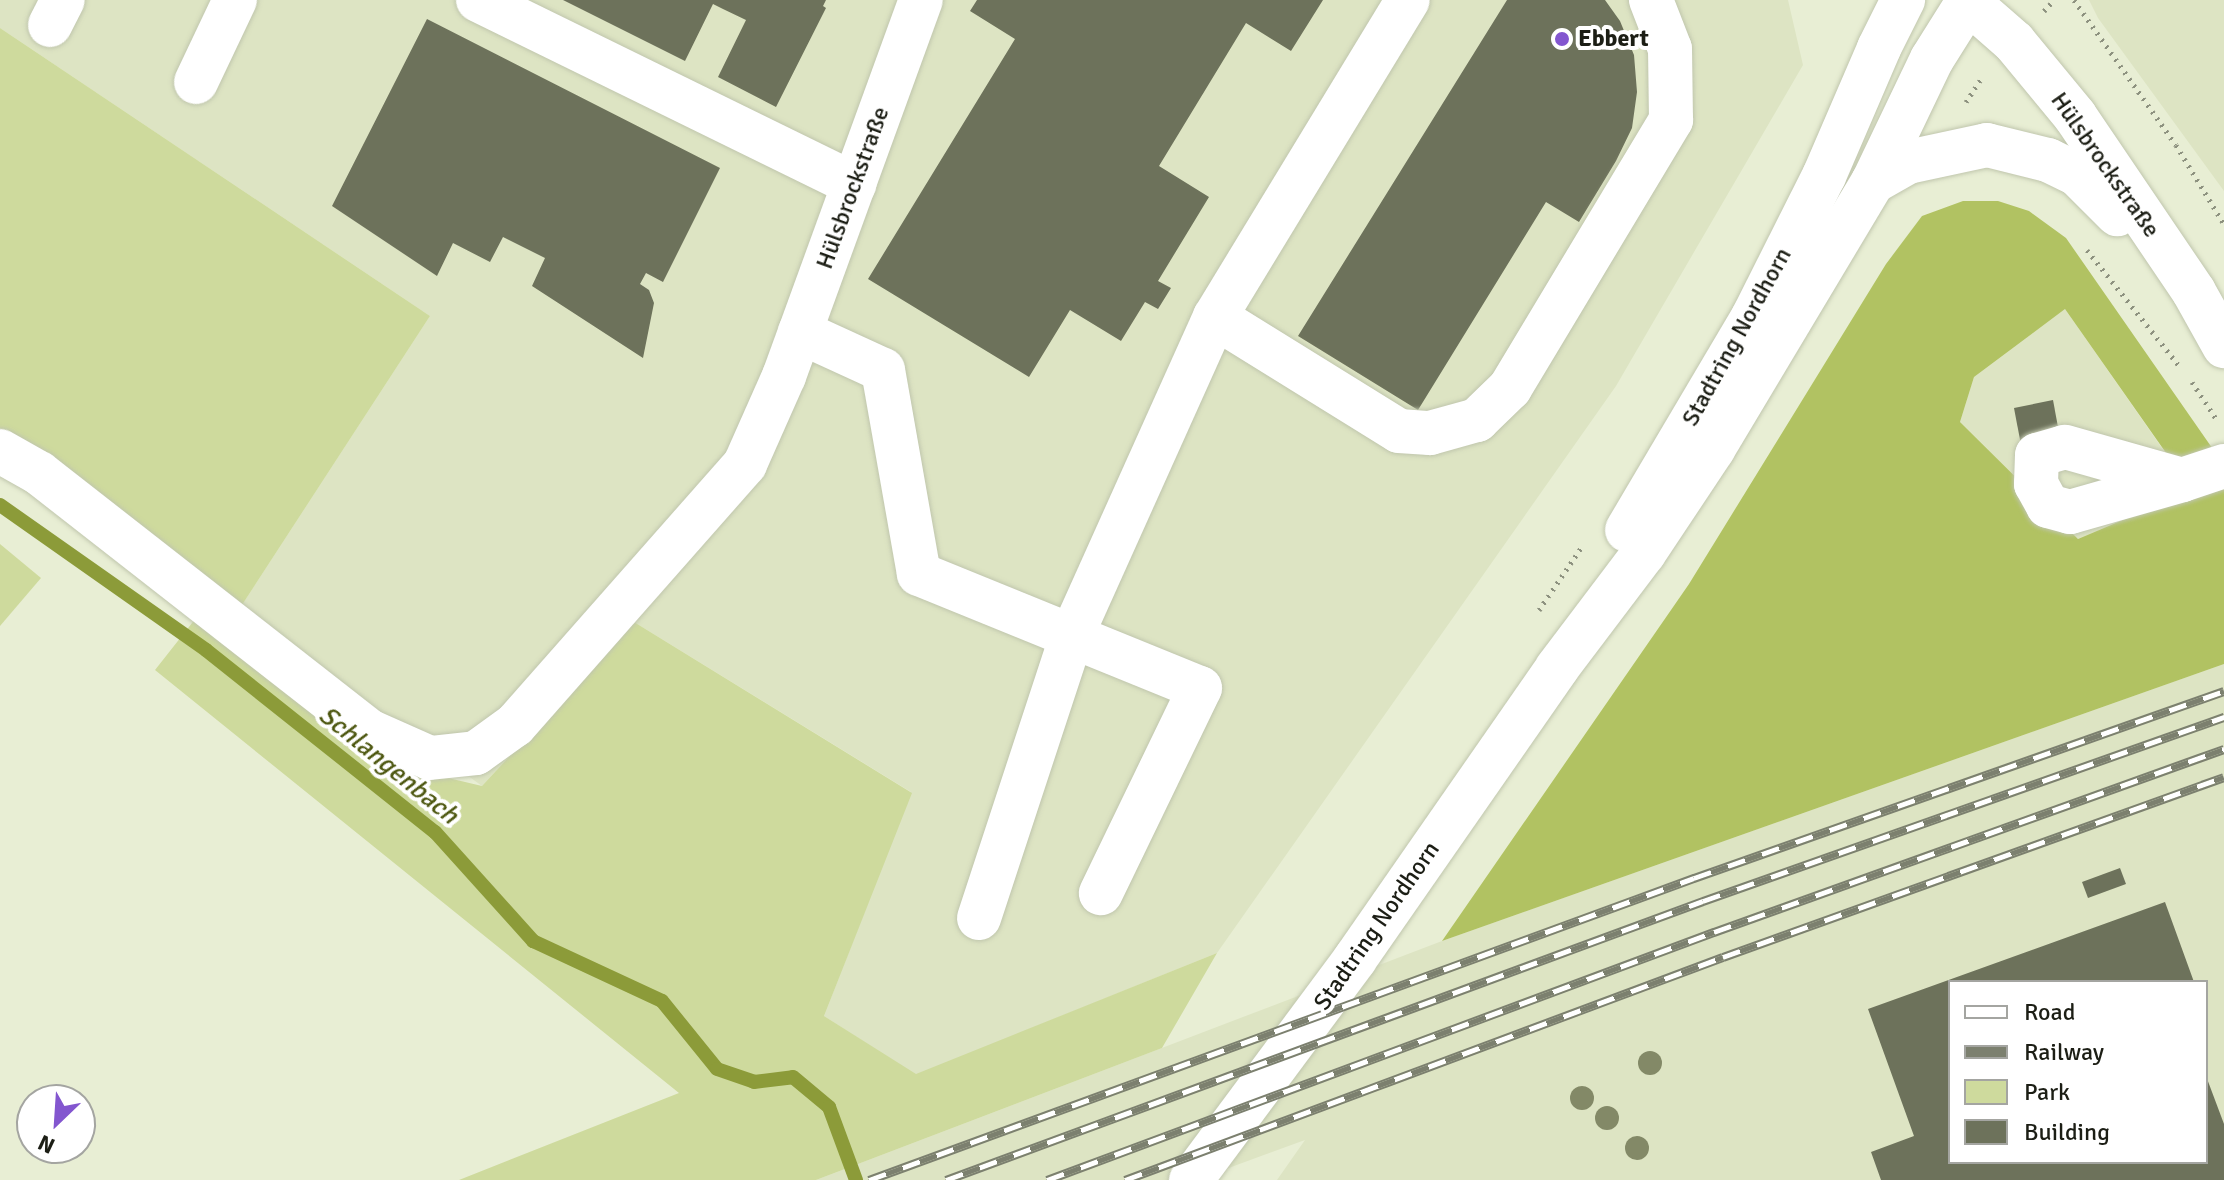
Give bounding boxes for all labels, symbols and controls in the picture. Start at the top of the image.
place label: Ebbert [1578,25,1649,53]
marker: Ebbert [1553,30,1571,48]
street label: Hülsbrockstraße [2044,87,2166,243]
street label: Hülsbrockstraße [810,103,896,273]
street label: Stadtring Nordhorn [1676,243,1798,431]
water label: Schlangenbach [312,700,464,832]
street label: Stadtring Nordhorn [1308,836,1446,1016]
legend [1948,980,2208,1164]
text: Road [2024,997,2075,1027]
text: Railway [2024,1037,2104,1067]
text: Park [2024,1077,2070,1107]
north arrow [16,1084,96,1164]
text: Building [2024,1117,2110,1147]
text: N [34,1129,59,1160]

